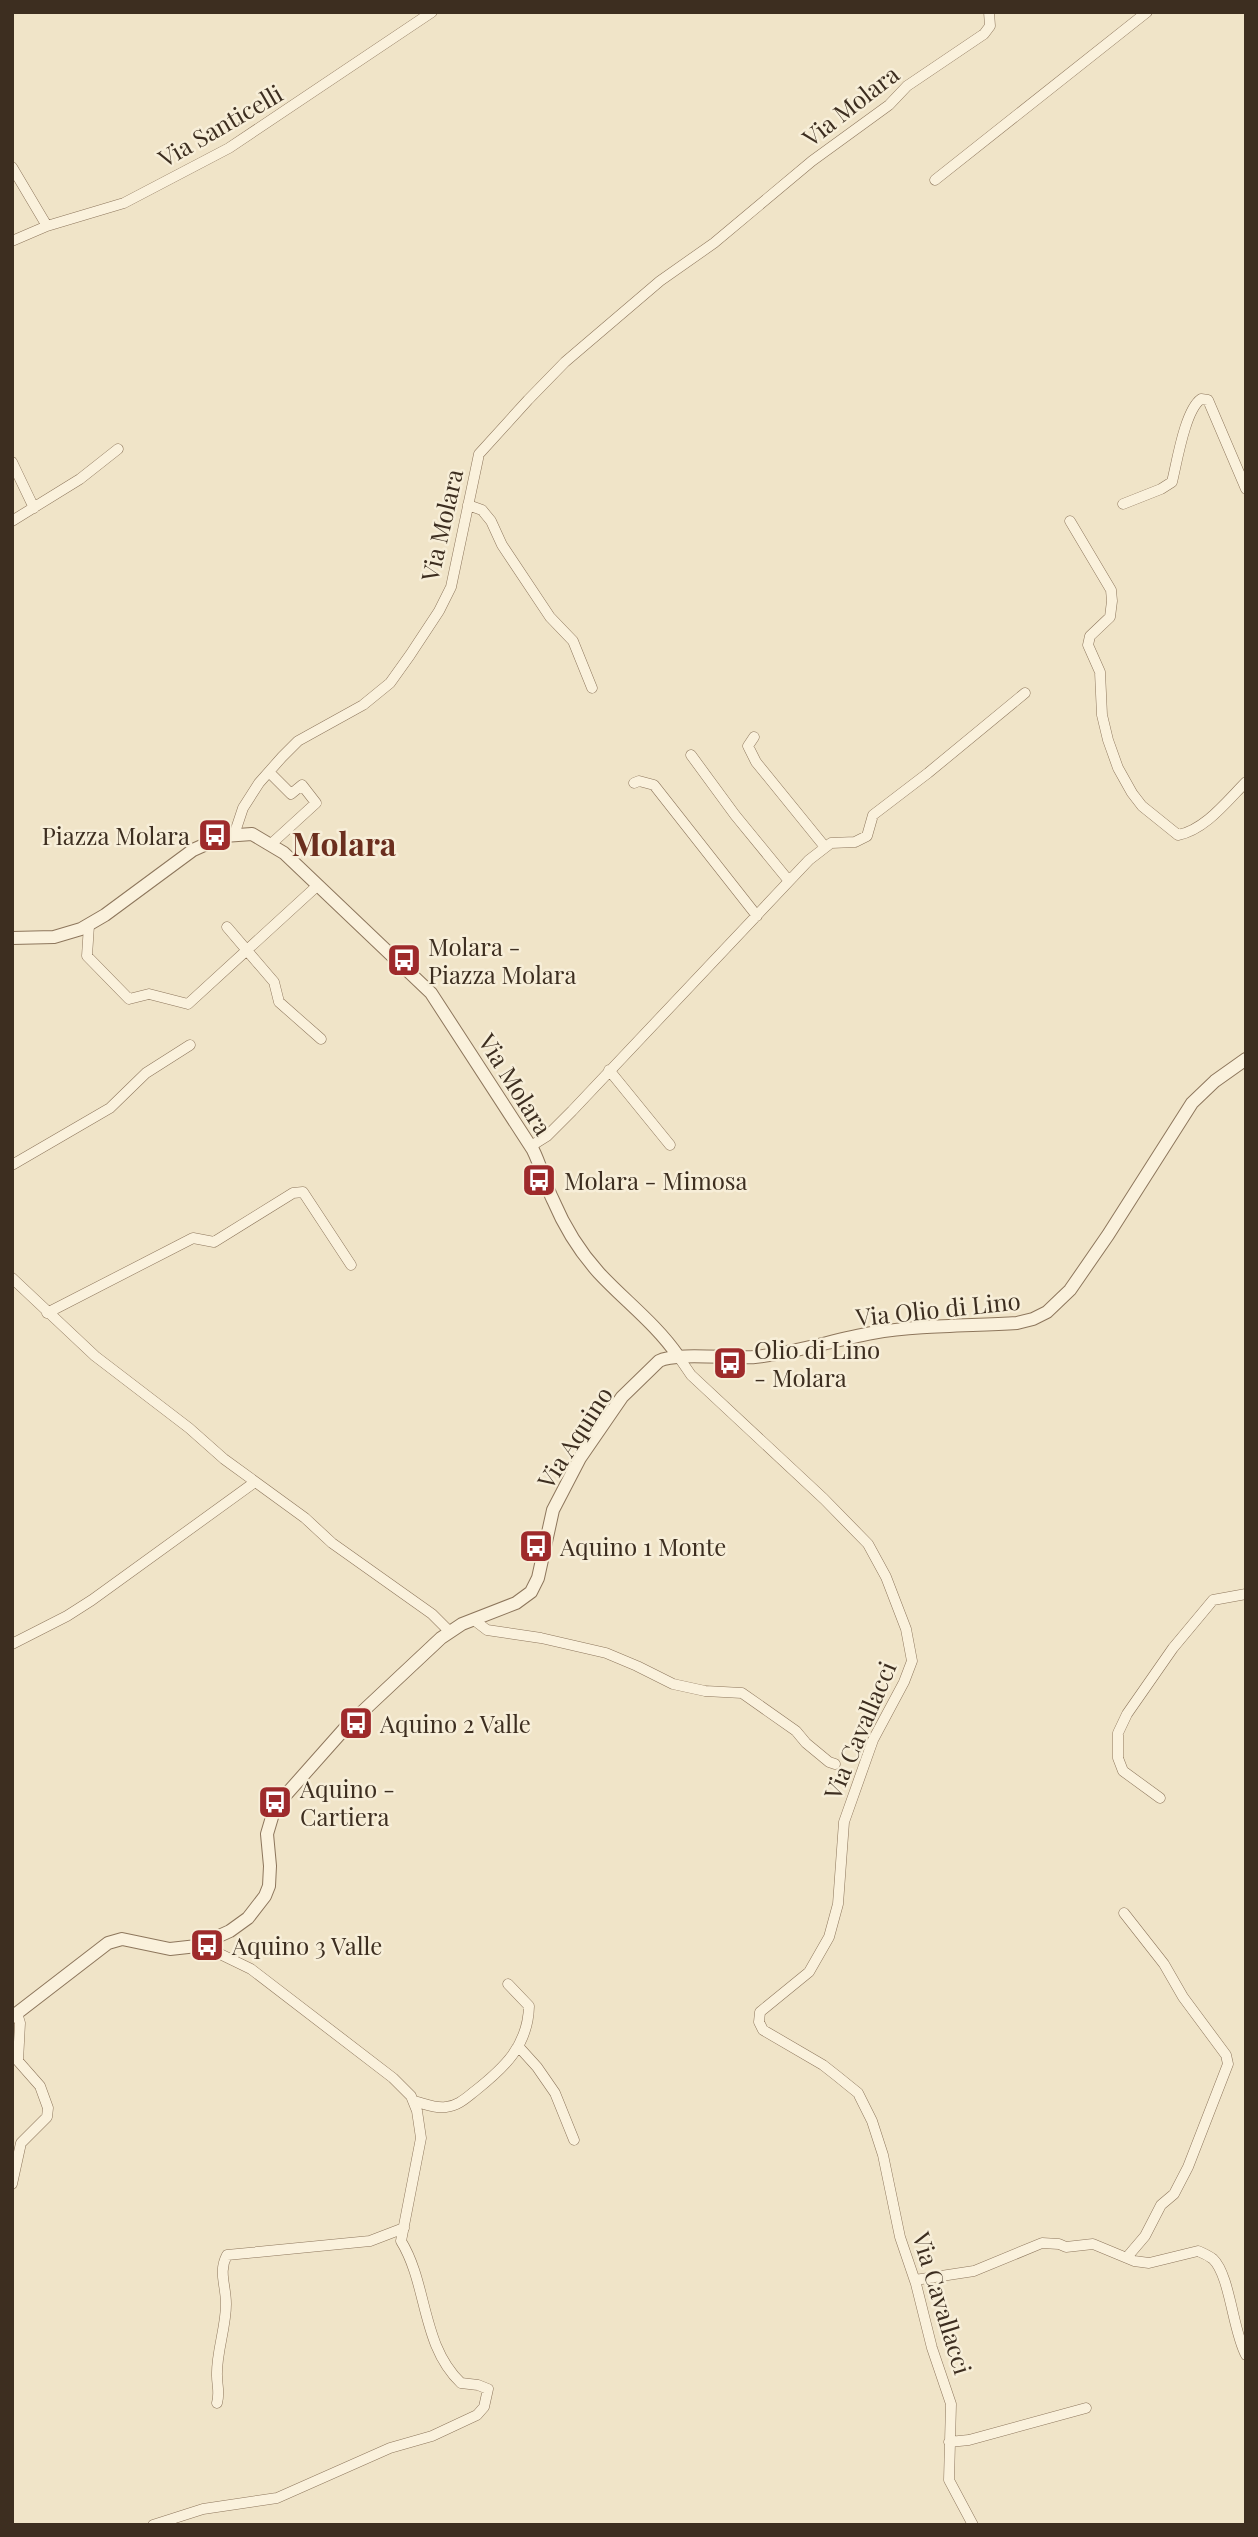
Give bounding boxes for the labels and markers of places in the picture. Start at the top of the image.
bus stop icon: Piazza Molara [196,816,234,854]
place label: Piazza Molara [42,819,190,851]
place label: Molara - Piazza Molara [428,930,576,990]
bus stop icon: Molara - Piazza Molara [385,941,423,979]
bus stop icon: Molara - Mimosa [520,1161,558,1199]
place label: Molara - Mimosa [564,1164,748,1196]
place label: Olio di Lino - Molara [754,1333,880,1393]
bus stop icon: Olio di Lino - Molara [711,1344,749,1382]
bus stop icon: Aquino 1 Monte [517,1527,555,1565]
place label: Aquino 1 Monte [559,1530,727,1562]
bus stop icon: Aquino 2 Valle [337,1704,375,1742]
place label: Aquino 2 Valle [379,1707,531,1739]
place label: Aquino - Cartiera [299,1772,395,1832]
bus stop icon: Aquino - Cartiera [256,1783,294,1821]
bus stop icon: Aquino 3 Valle [188,1926,226,1964]
place label: Aquino 3 Valle [231,1929,382,1961]

